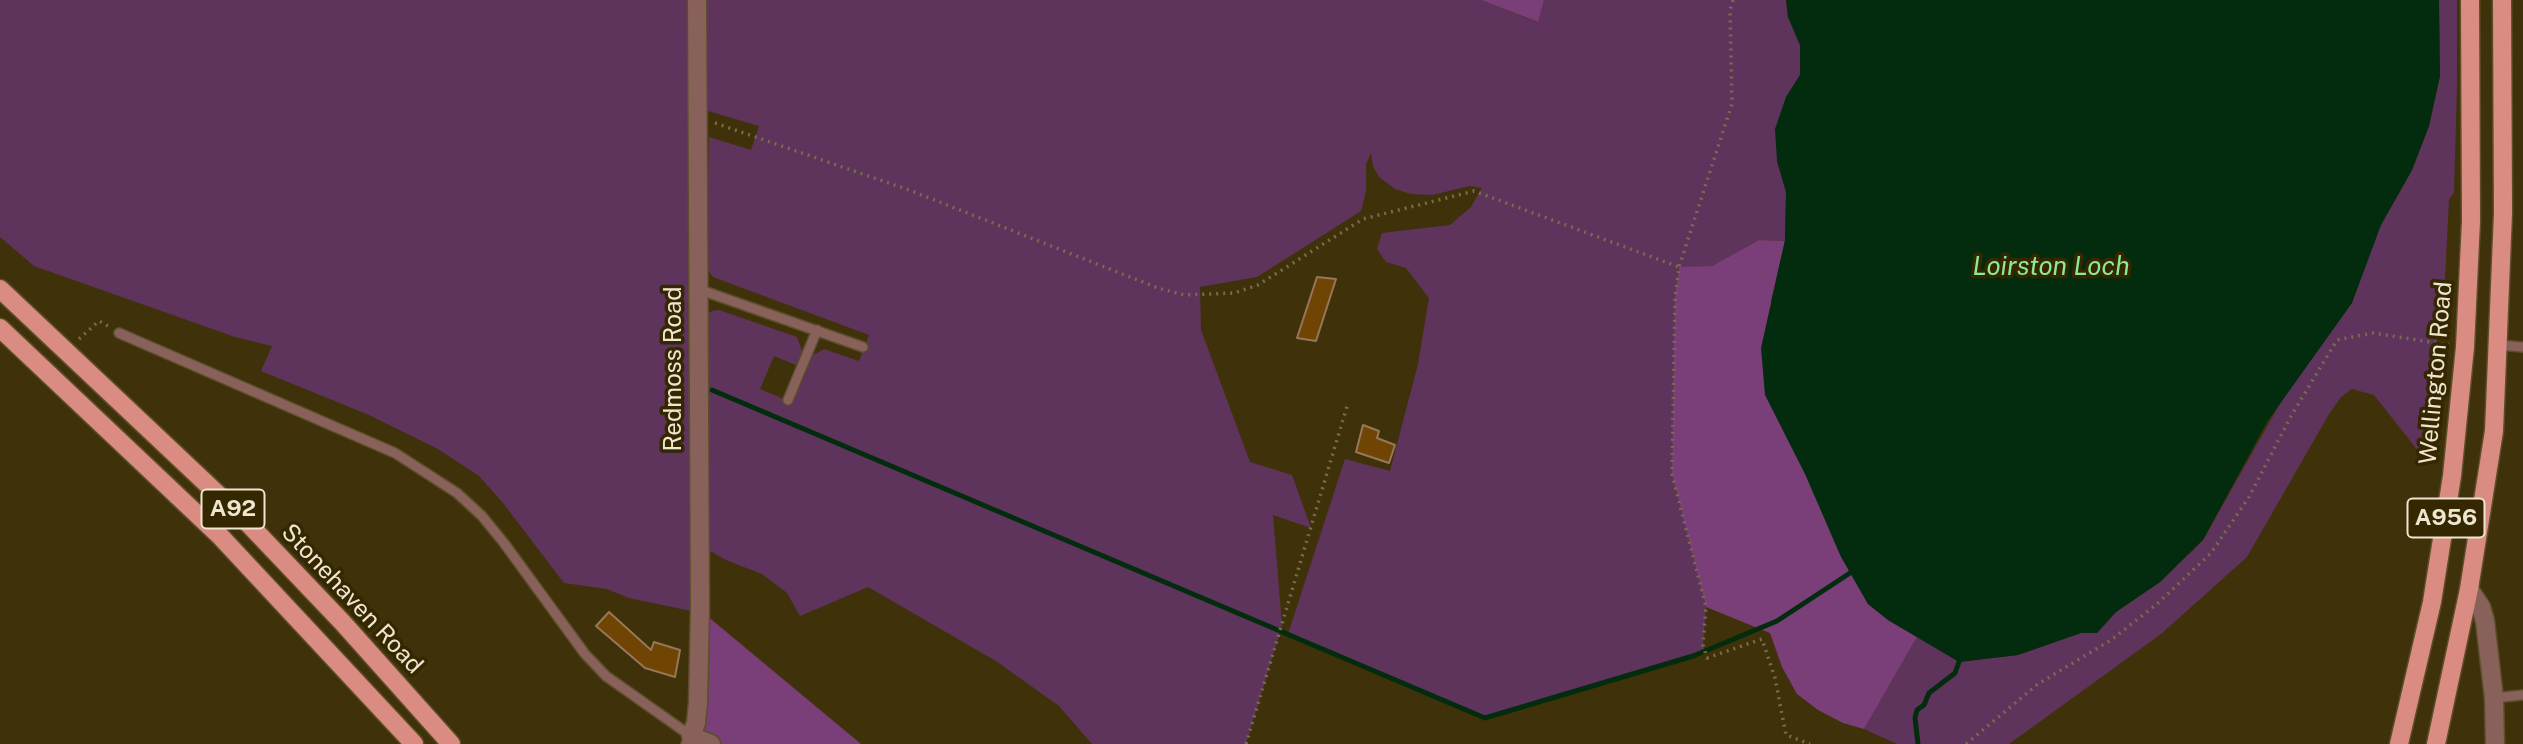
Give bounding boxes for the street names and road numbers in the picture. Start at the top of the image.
street label: Wellington Road [2414,280,2458,466]
street label: Redmoss Road [660,286,688,452]
road number: A92 [202,489,264,528]
road number: A956 [2408,498,2484,538]
street label: Stonehaven Road [275,518,429,680]

